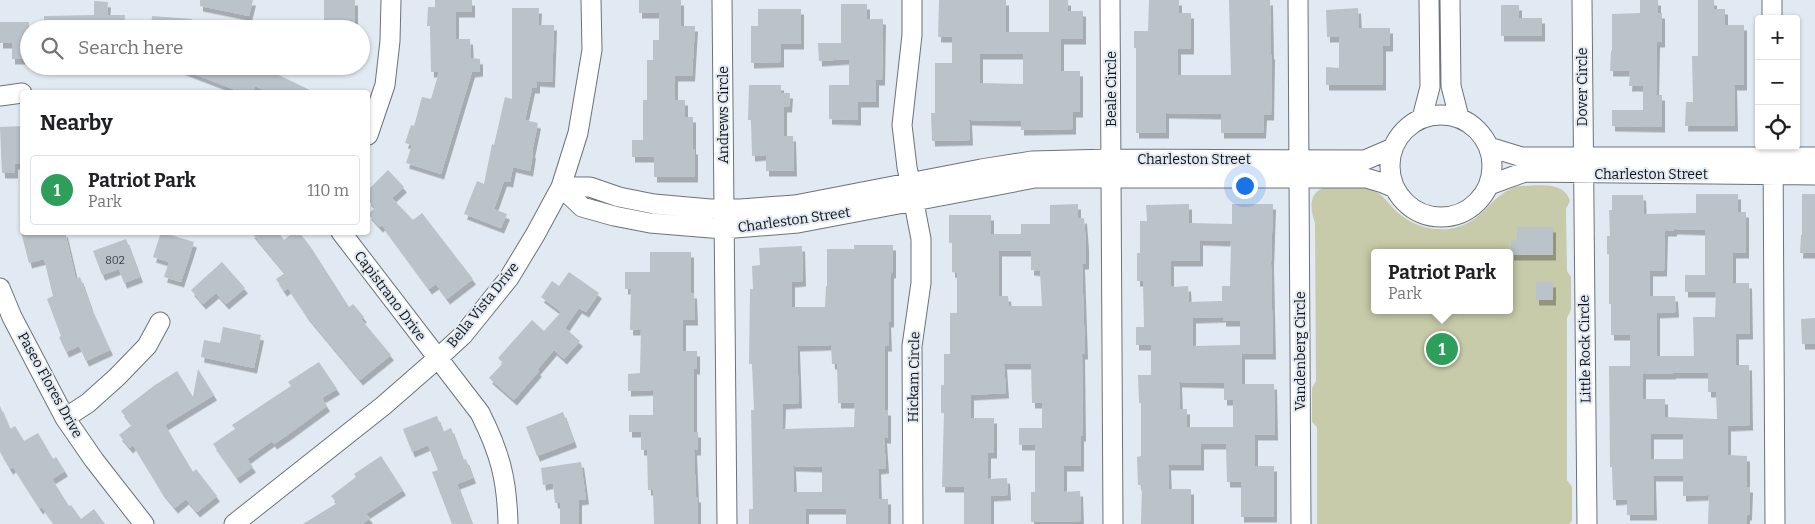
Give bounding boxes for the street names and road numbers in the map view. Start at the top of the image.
street label: Dover Circle [1574,48,1591,126]
street label: Beale Circle [1103,51,1120,127]
street label: Andrews Circle [715,66,732,164]
street label: Charleston Street [1137,151,1251,168]
street label: Charleston Street [1594,166,1708,183]
street label: Charleston Street [737,204,851,236]
street label: Capistrano Drive [351,248,429,344]
street label: Bella Vista Drive [443,259,523,351]
street label: Vandenberg Circle [1292,291,1309,411]
street label: Little Rock Circle [1576,295,1594,403]
street label: Paseo Flores Drive [14,329,86,441]
street label: Hickam Circle [905,331,923,423]

